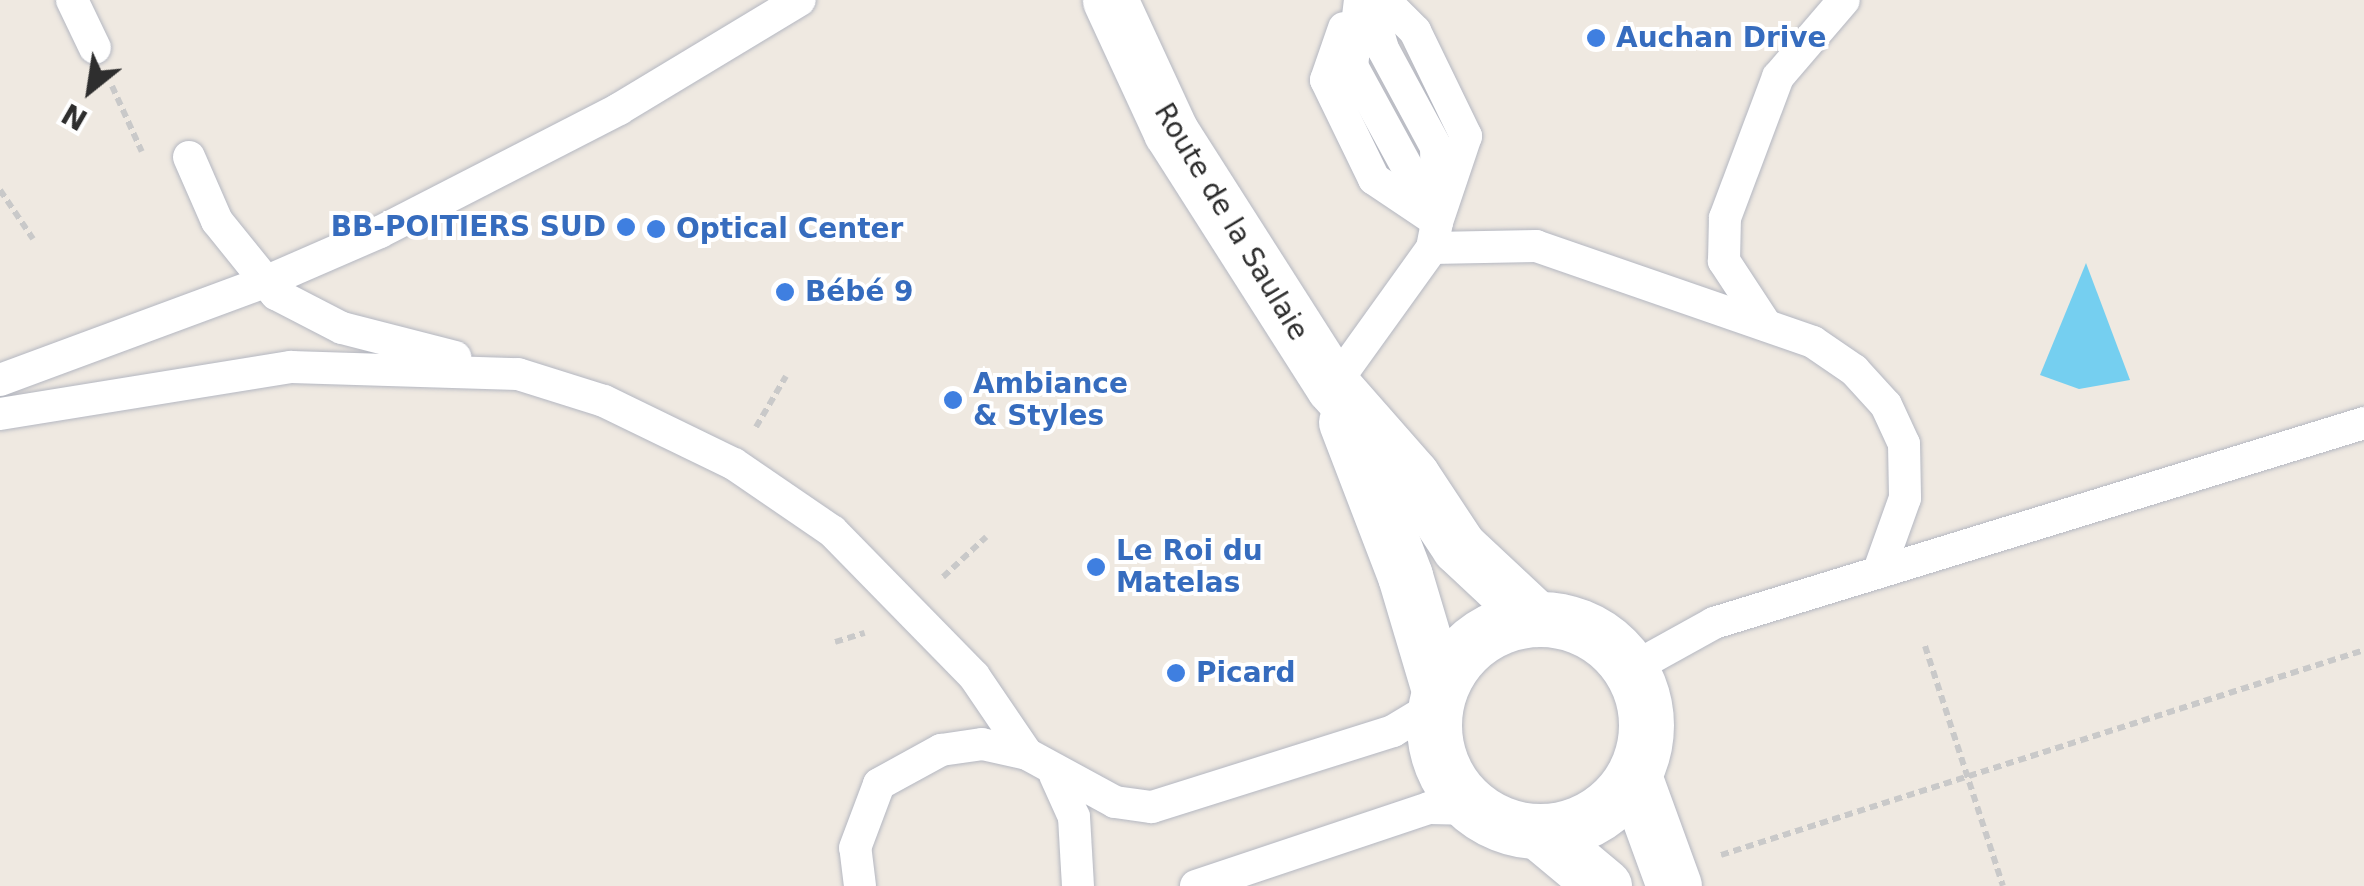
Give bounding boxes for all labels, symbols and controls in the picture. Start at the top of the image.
place label: Auchan Drive [1616,21,1827,55]
marker: Auchan Drive [1585,27,1607,49]
north arrow [40,40,140,140]
text: N [56,96,93,137]
street label: Route de la Saulaie [1147,97,1315,347]
place label: BB-POITIERS SUD [331,210,606,244]
place label: Optical Center [676,212,903,246]
marker: BB-POITIERS SUD [615,216,637,238]
marker: Optical Center [645,218,667,240]
place label: Bébé 9 [805,275,914,309]
marker: Bébé 9 [774,281,796,303]
place label: Ambiance & Styles [973,367,1128,433]
marker: Ambiance & Styles [942,389,964,411]
place label: Le Roi du Matelas [1116,534,1263,600]
marker: Le Roi du Matelas [1085,556,1107,578]
place label: Picard [1196,656,1295,690]
marker: Picard [1165,662,1187,684]

